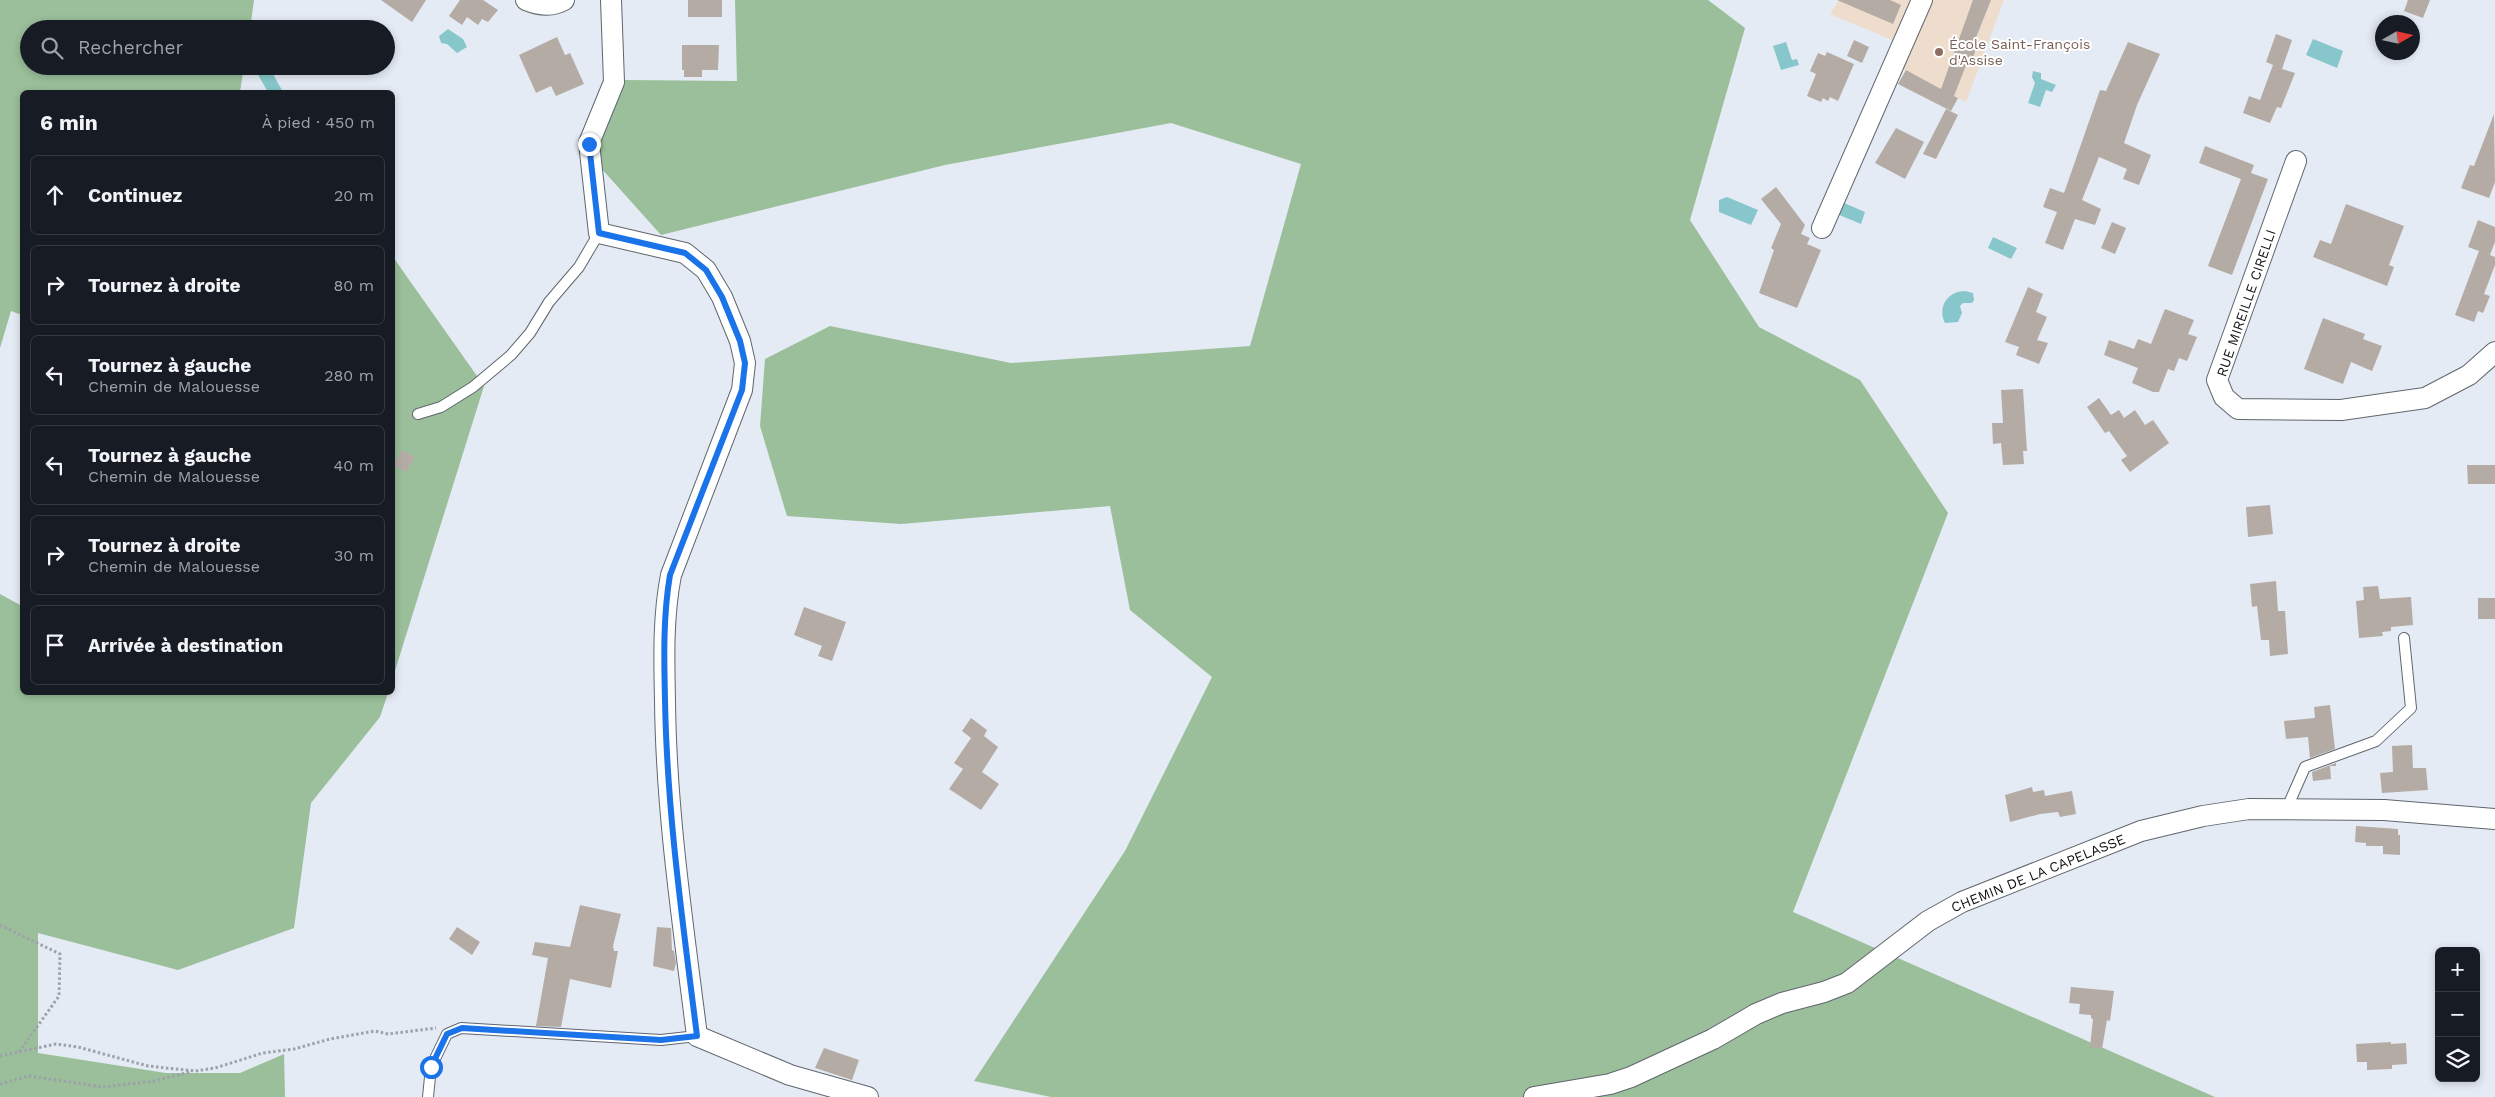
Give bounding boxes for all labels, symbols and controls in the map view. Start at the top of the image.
north arrow [2375,15,2420,60]
search box [20,20,395,75]
icon: search [38,34,66,62]
text: Rechercher [78,36,183,59]
place label: École Saint-François d'Assise [1949,36,2090,68]
marker: École Saint-François d'Assise [1933,46,1945,58]
text: 6 min [40,110,98,135]
text: À pied · 450 m [262,113,375,132]
route end [578,133,601,156]
icon: ahead [41,181,69,209]
text: Continuez [88,184,182,207]
text: 20 m [334,186,374,205]
street label: RUE MIREILLE CIRELLI [2213,227,2279,379]
icon: right [41,271,69,299]
text: Tournez à droite [88,274,240,297]
text: 80 m [333,276,374,295]
text: Tournez à gauche [88,354,251,377]
icon: left [41,361,69,389]
text: 280 m [324,366,374,385]
text: Chemin de Malouesse [88,377,260,396]
text: Tournez à gauche [88,444,251,467]
icon: left [41,451,69,479]
text: 40 m [334,456,374,475]
text: Chemin de Malouesse [88,467,260,486]
text: Tournez à droite [88,534,240,557]
icon: right [41,541,69,569]
text: 30 m [334,546,374,565]
text: Chemin de Malouesse [88,557,260,576]
icon: arrive [41,631,69,659]
text: Arrivée à destination [88,634,283,657]
street label: CHEMIN DE LA CAPELASSE [1949,831,2127,915]
map controls [2435,947,2480,1082]
button: + [2435,947,2480,992]
button: − [2435,992,2480,1037]
button: layers [2435,1037,2480,1082]
route start [420,1056,443,1079]

